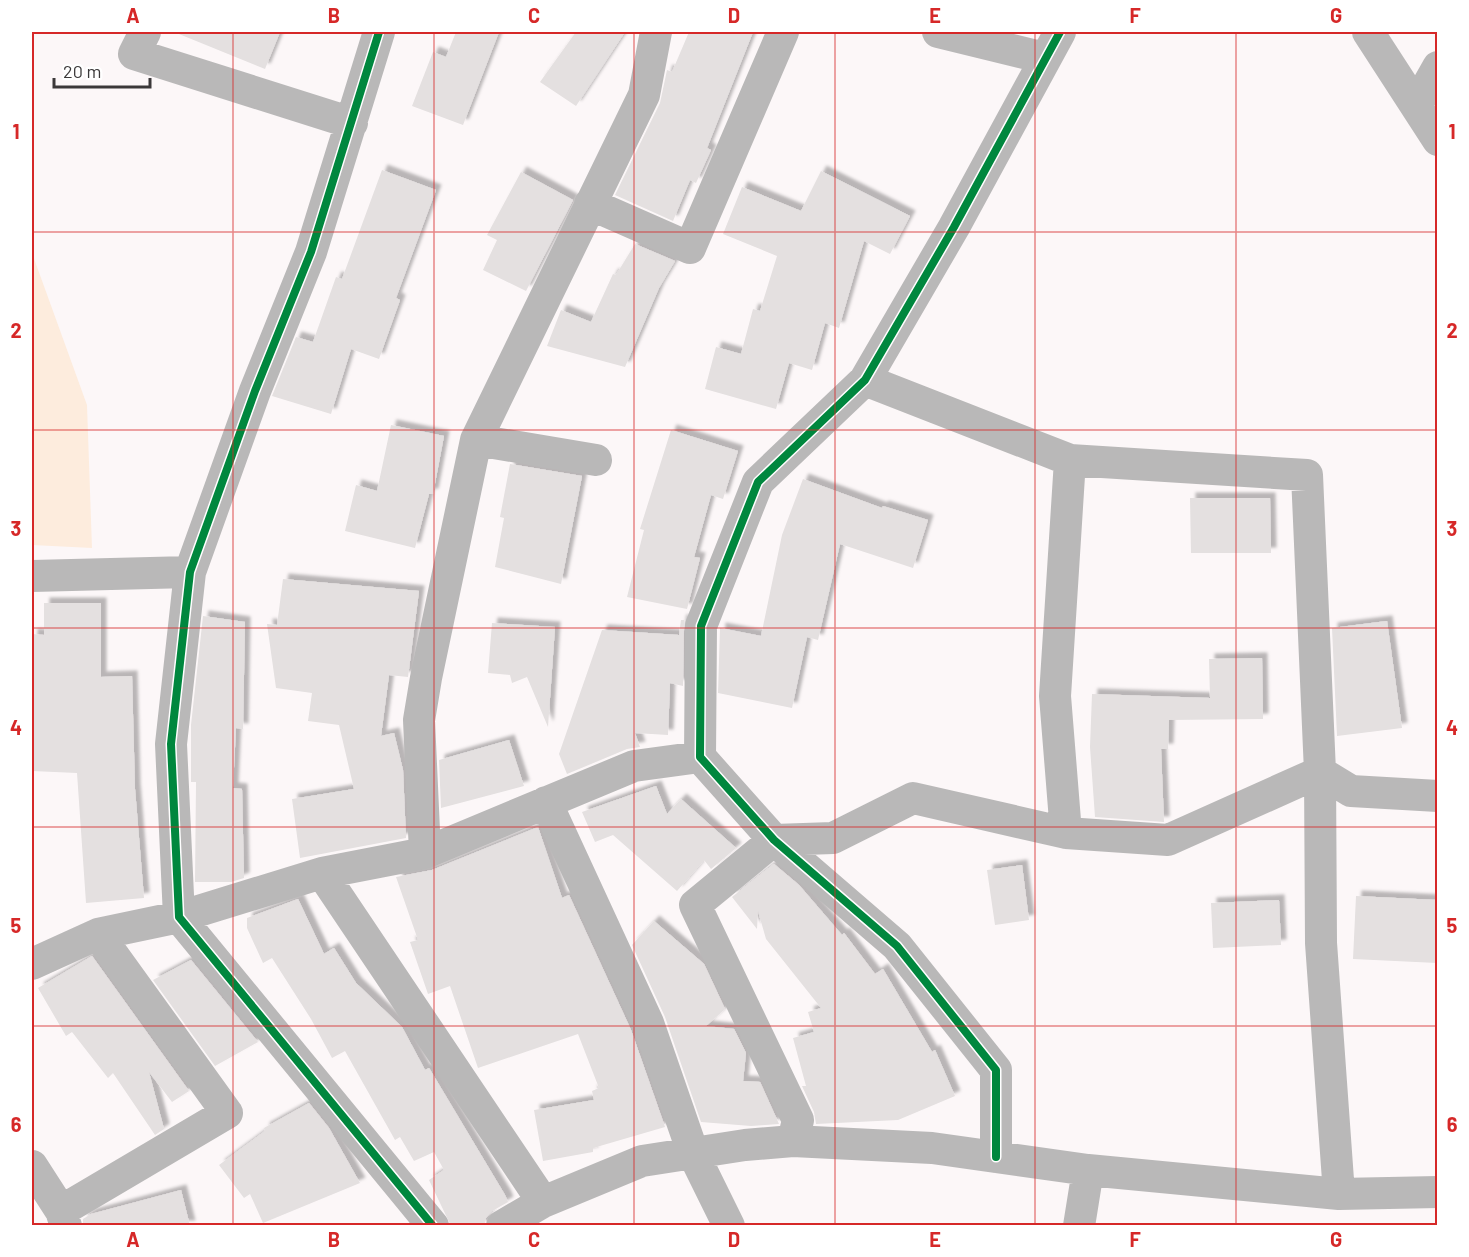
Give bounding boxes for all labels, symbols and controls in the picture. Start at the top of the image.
text: A [126,3,140,27]
text: B [328,3,340,27]
text: C [528,3,540,27]
text: D [728,3,740,27]
text: E [929,3,941,27]
text: F [1129,3,1141,27]
text: G [1330,3,1342,27]
scale bar [54,51,150,89]
text: 20 m [63,60,101,82]
text: 1 [12,119,20,143]
text: 1 [1448,119,1456,143]
text: 2 [10,318,22,342]
text: 2 [1446,318,1458,342]
text: 3 [11,516,21,540]
text: 3 [1447,516,1457,540]
text: 4 [10,715,22,739]
text: 4 [1446,715,1458,739]
text: 5 [11,913,22,937]
text: 5 [1447,913,1458,937]
text: 6 [11,1112,22,1136]
text: 6 [1447,1112,1458,1136]
text: A [126,1227,140,1251]
text: B [328,1227,340,1251]
text: C [528,1227,540,1251]
text: D [728,1227,740,1251]
text: E [929,1227,941,1251]
text: F [1129,1227,1141,1251]
text: G [1330,1227,1342,1251]

